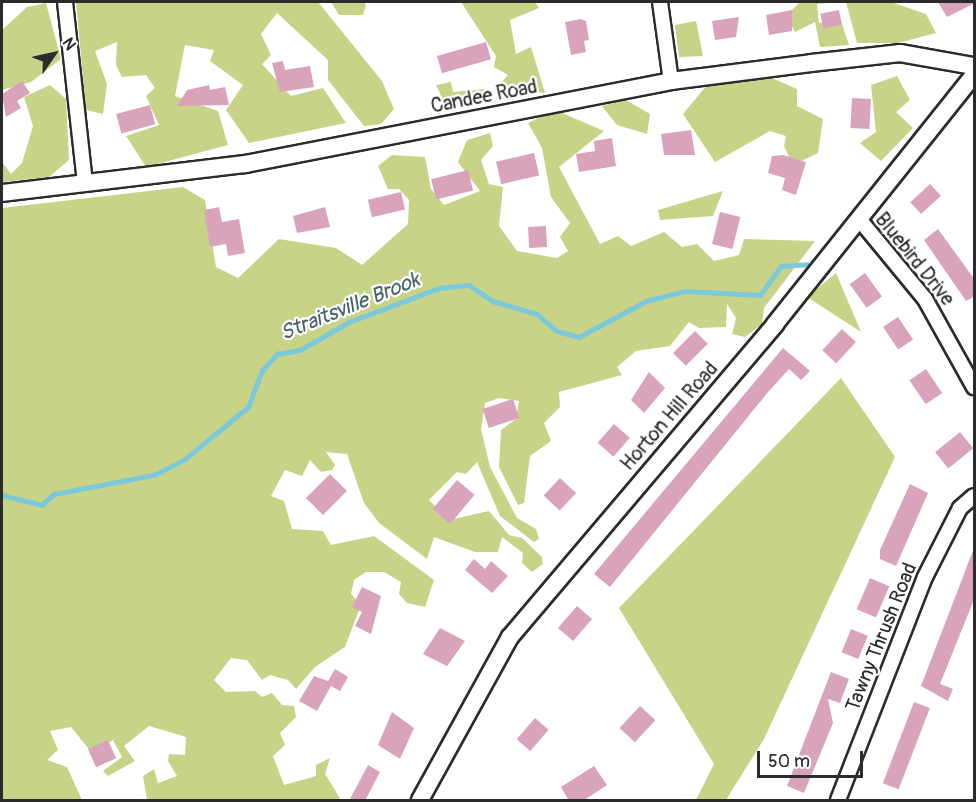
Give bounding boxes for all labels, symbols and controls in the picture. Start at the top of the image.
north arrow [24,24,84,84]
text: N [58,34,80,54]
street label: Candee Road [429,74,539,118]
street label: Bluebird Drive [870,208,960,310]
water label: Straitsville Brook [277,268,423,346]
street label: Horton Hill Road [615,357,723,475]
street label: Tawny Thrush Road [840,559,922,715]
scale bar [760,739,866,777]
text: 50 m [768,750,810,773]

